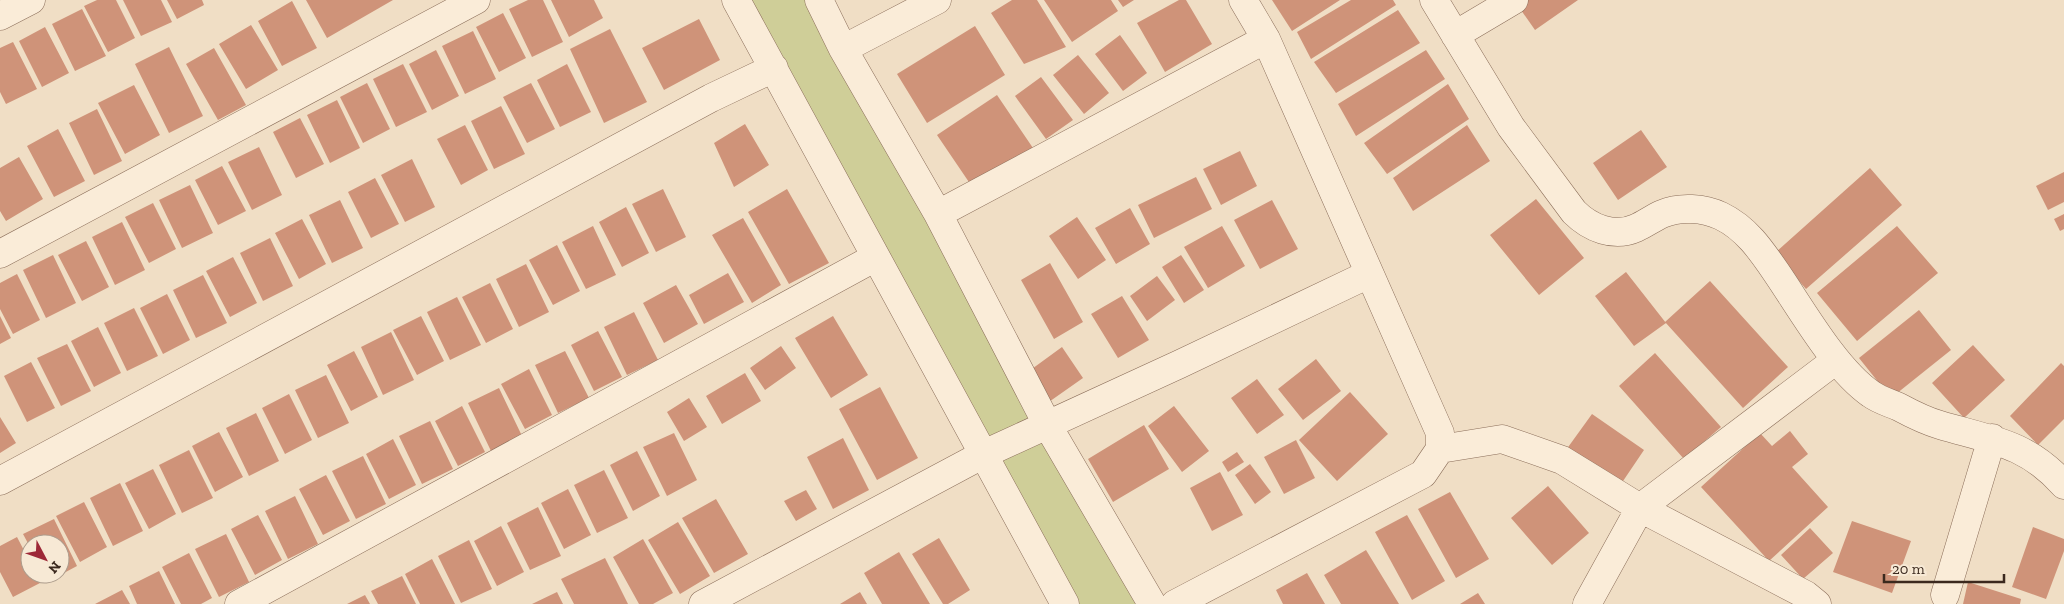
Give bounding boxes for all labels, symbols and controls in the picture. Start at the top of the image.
north arrow [20,534,70,584]
scale bar [1884,552,2004,584]
text: N [44,558,64,577]
text: 20 m [1892,560,1925,578]

